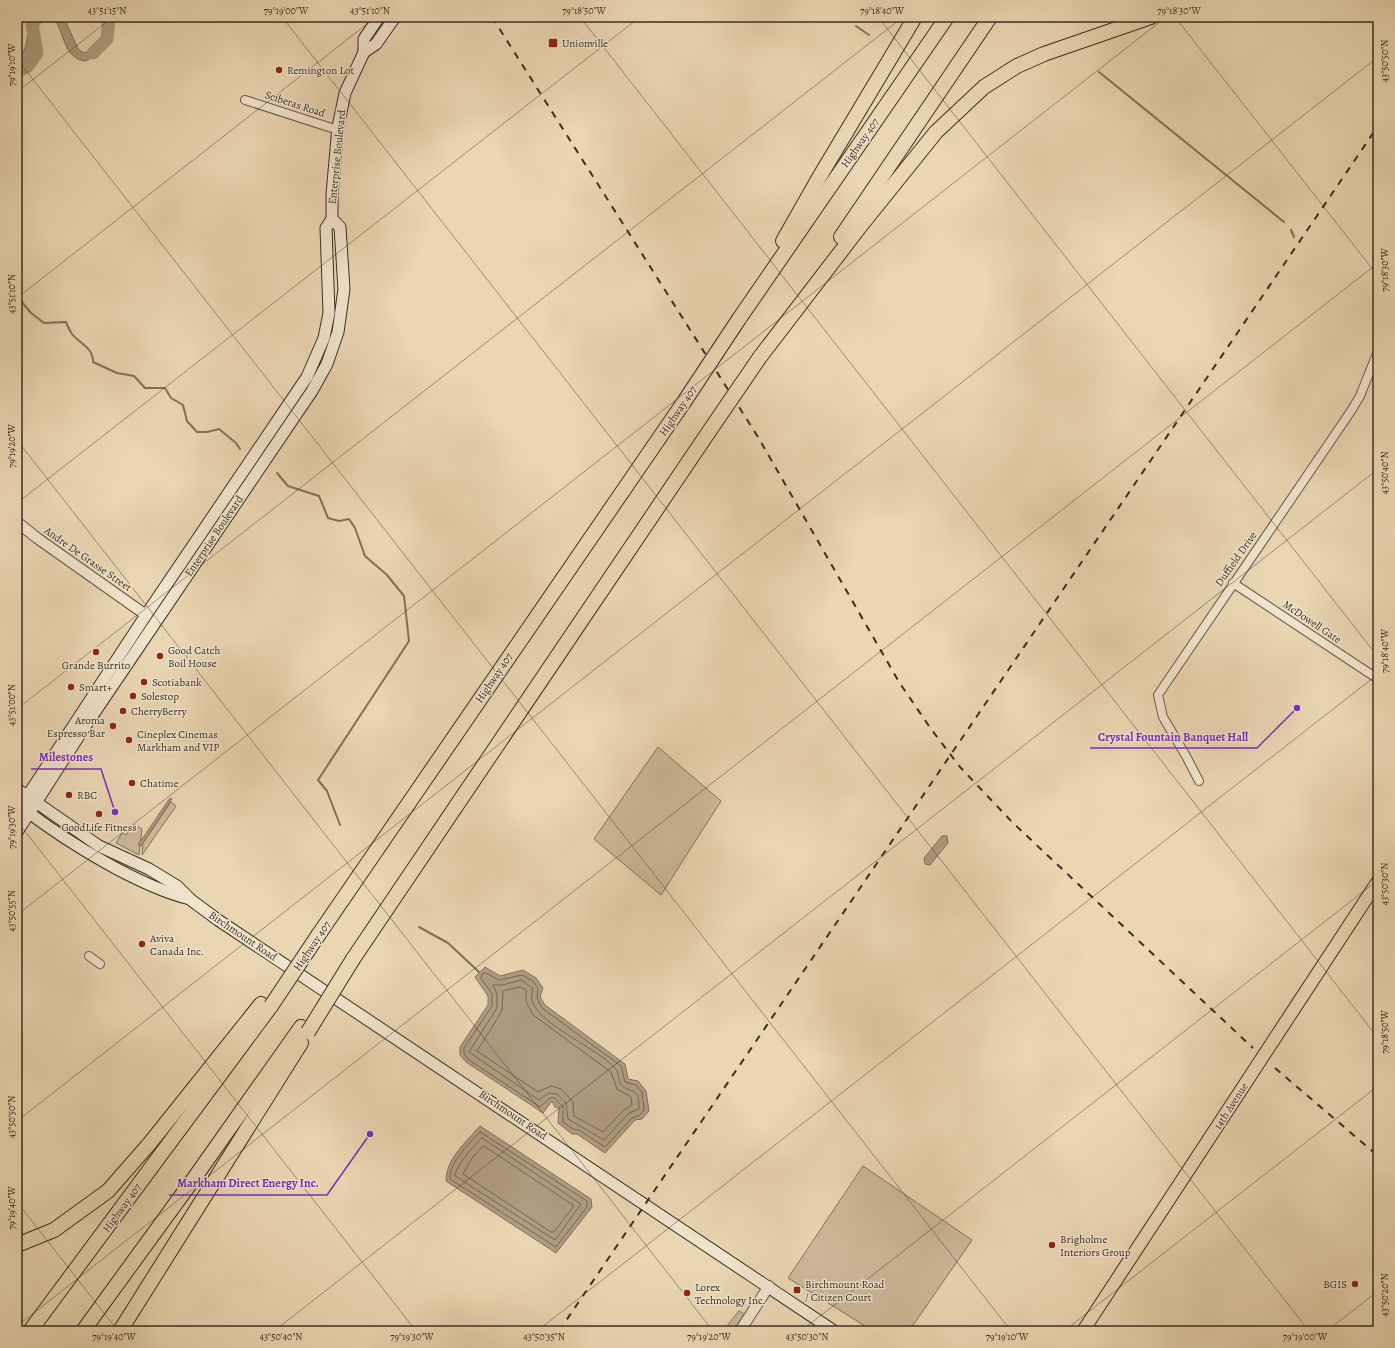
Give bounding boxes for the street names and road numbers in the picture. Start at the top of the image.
street label: Sciberas Road [263,87,327,121]
street label: Enterprise Boulevard [325,109,349,205]
street label: Highway 407 [837,115,883,171]
street label: Highway 407 [656,383,701,439]
street label: Enterprise Boulevard [181,492,247,580]
street label: Andre De Grasse Street [40,523,135,595]
street label: Duffield Drive [1212,528,1260,589]
street label: McDowell Gate [1280,597,1344,647]
street label: Highway 407 [472,650,517,706]
street label: Birchmount Road [206,908,280,964]
street label: Highway 407 [290,918,335,974]
street label: 14th Avenue [1210,1080,1252,1132]
street label: Birchmount Road [476,1087,550,1143]
street label: Highway 407 [99,1180,145,1236]

